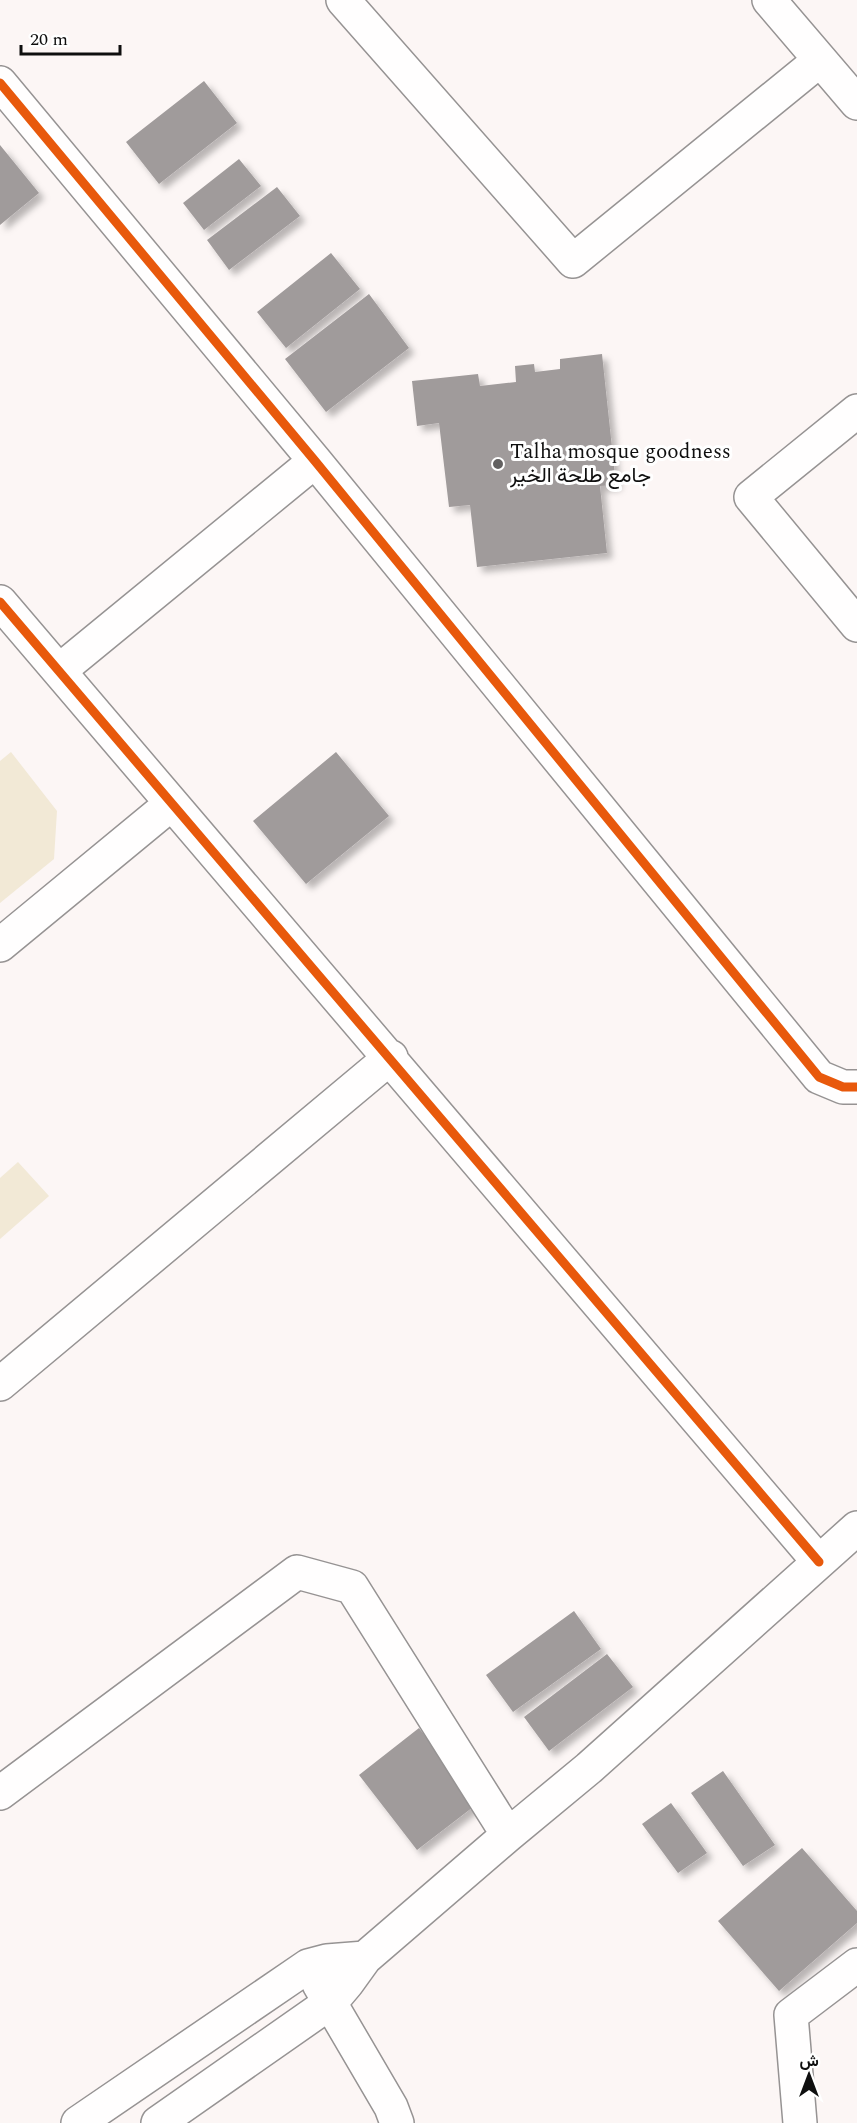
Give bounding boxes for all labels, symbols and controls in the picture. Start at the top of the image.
scale bar [21,18,120,56]
text: 20 m [30,26,68,53]
place label: Talha mosque goodness جامع طلحة الخير [509,436,731,492]
marker: Talha mosque goodness جامع طلحة الخير [491,457,505,471]
north arrow [779,2045,839,2105]
text: ش [799,2049,819,2073]

